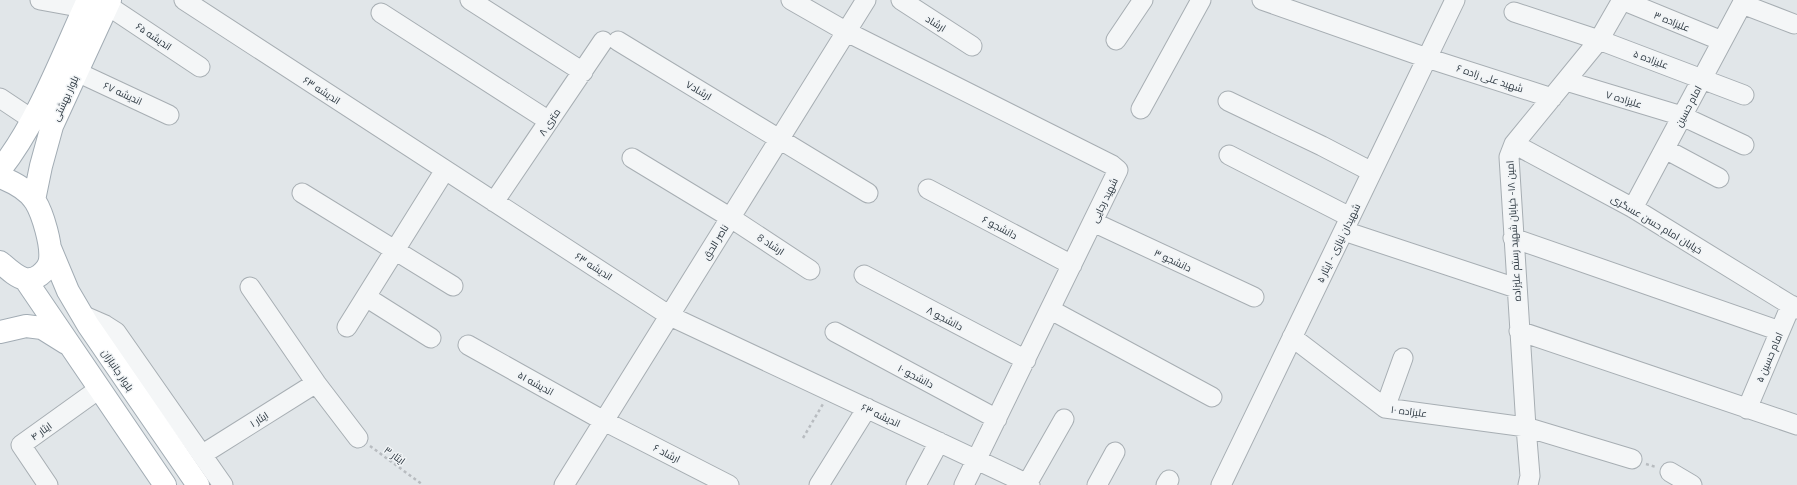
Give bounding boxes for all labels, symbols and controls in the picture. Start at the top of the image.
street label: علیزاده ۳ [1652,9,1691,34]
street label: ارشاد [924,13,948,34]
street label: اندیشه ۶۵ [134,21,174,52]
street label: علیزاده ۵ [1632,48,1670,71]
street label: شهید علی زاده ۶ [1455,63,1525,95]
street label: بلوار بهشتی [50,74,82,123]
street label: اندیشه ۶۳ [301,74,342,106]
street label: ارشاد۷ [684,79,713,102]
street label: اندیشه ۶۷ [102,80,144,107]
street label: امام حسین [1673,84,1706,130]
street label: علیزاده ۷ [1605,89,1643,110]
street label: ۸ متری [536,107,563,138]
street label: امین ۱۸- خيابان شهيد رستم عليزاده [1504,160,1525,302]
street label: شهید رجایی [1089,176,1121,225]
street label: خیابان امام حسن عسگری [1608,193,1704,258]
street label: شهیدان نیازی - ایثار ۵ [1315,202,1363,285]
street label: دانشجو ۶ [980,214,1019,241]
street label: ناصر الحق [700,223,731,262]
street label: ارشاد 8 [755,232,786,257]
street label: دانشجو ۳ [1152,247,1193,274]
street label: اندیشه ۶۳ [573,250,614,282]
street label: دانشجو ۸ [925,304,965,333]
street label: امام حسین ۵ [1754,331,1787,385]
street label: بلوار جانبازان [99,347,136,394]
street label: دانشجو ۱۰ [896,362,936,390]
street label: اندیشه ۵۱ [516,369,555,398]
street label: اندیشه ۶۳ [859,402,902,429]
street label: علیزاده ۱۰ [1390,404,1428,419]
street label: ایثار ۱ [248,410,270,429]
street label: ایثار ۴ [29,420,54,443]
street label: ارشاد ۶ [651,442,682,465]
street label: ایثار ۳ [382,444,407,467]

